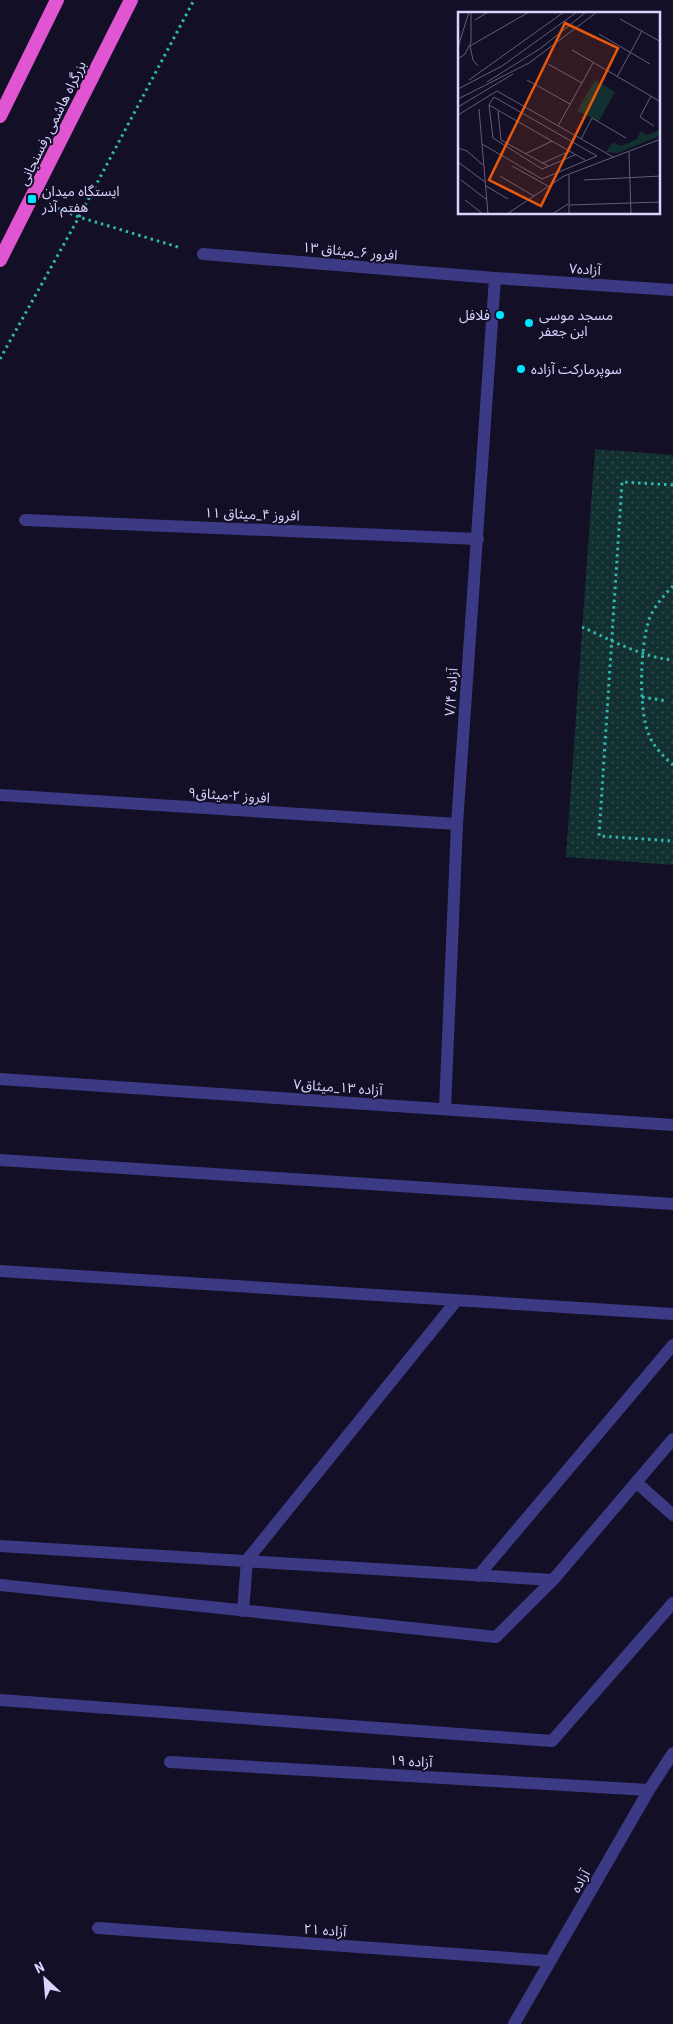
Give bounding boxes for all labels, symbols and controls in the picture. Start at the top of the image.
inset map [458,12,660,215]
street label: بزرگراه هاشمی رفسنجانی [15,58,90,188]
place label: ایستگاه میدان هفتم آذر [41,183,120,218]
marker: ایستگاه میدان هفتم آذر [26,193,38,205]
street label: افرور ۶_میثاق ۱۳ [302,239,398,264]
street label: آزاده۷ [569,260,602,279]
place label: فلافل [459,307,490,324]
place label: مسجد موسی ابن جعفر [538,307,613,340]
marker: فلافل [494,309,506,321]
marker: مسجد موسی ابن جعفر [523,317,535,329]
place label: سوپرمارکت آزاده [531,361,622,379]
marker: سوپرمارکت آزاده [515,363,527,375]
street label: افروز ۴_میثاق ۱۱ [204,504,300,525]
street label: آزاده ۷/۴ [441,667,462,717]
street label: افروز ۲-میثاق۹ [187,784,270,807]
street label: آزاده ۱۳_میثاق۷ [293,1076,384,1099]
street label: آزاده ۱۹ [389,1752,434,1771]
street label: آزاده [567,1866,594,1896]
street label: آزاده ۲۱ [303,1921,348,1941]
north arrow [20,1954,70,2004]
text: N [32,1958,47,1976]

